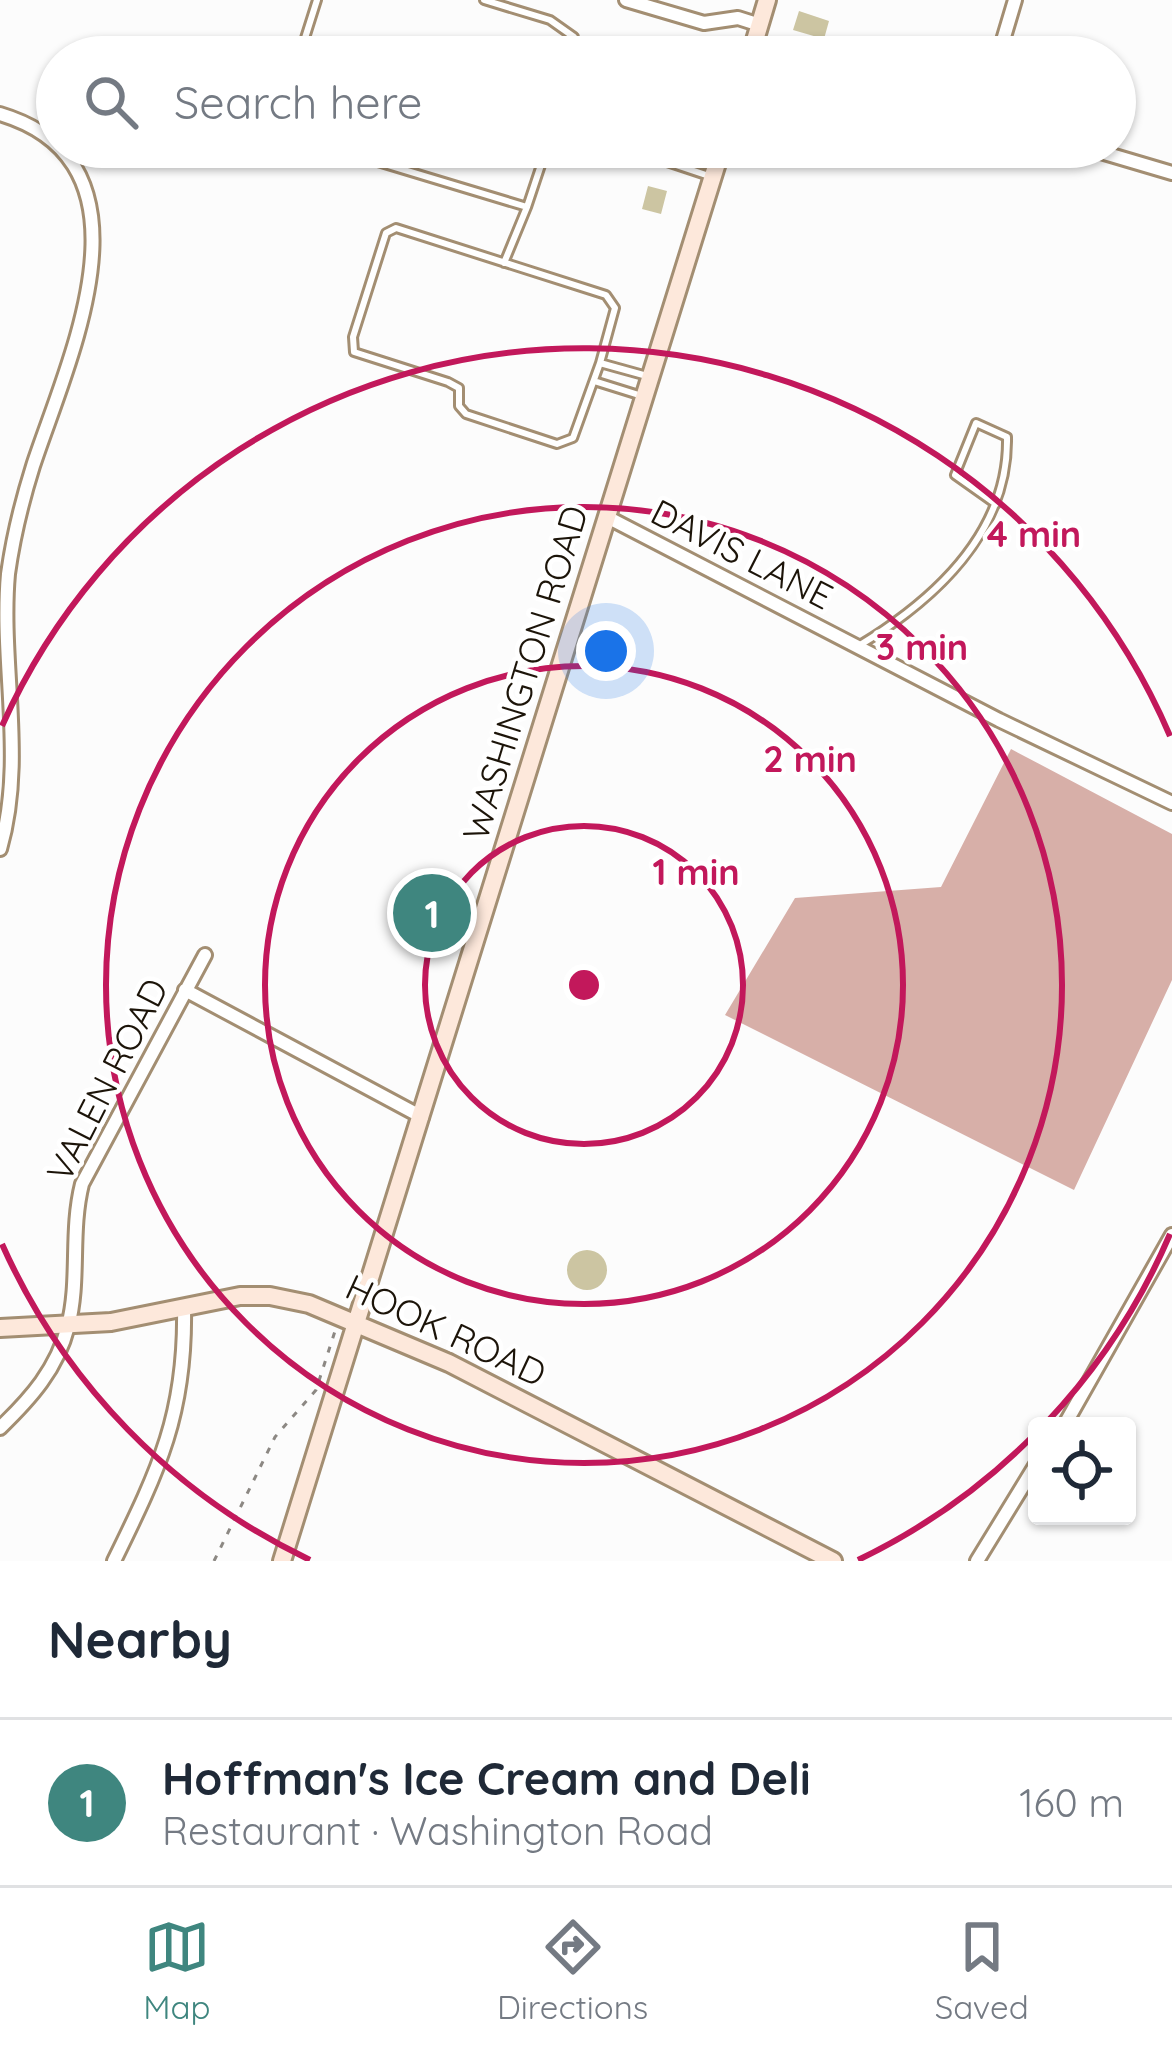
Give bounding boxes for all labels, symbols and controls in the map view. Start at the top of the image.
search box [36,36,1136,168]
icon: search [78,69,144,135]
text: Search here [174,74,422,130]
street label: DAVIS LANE [644,489,841,619]
street label: WASHINGTON ROAD [452,500,597,846]
text: 4 min [987,511,1081,556]
your location [576,621,636,681]
text: 3 min [876,624,968,669]
text: 2 min [763,736,857,781]
text: 1 min [652,849,740,894]
pin: 1 [393,868,471,958]
centre of rings [563,964,605,1006]
street label: VALEN ROAD [36,971,177,1189]
street label: HOOK ROAD [339,1264,553,1395]
map controls [1028,1417,1136,1525]
button: locate [1028,1417,1136,1525]
text: Nearby [48,1607,232,1671]
text: Hoffman's Ice Cream and Deli [162,1750,811,1806]
text: 1 [79,1778,95,1827]
text: 160 m [1019,1778,1124,1827]
text: Restaurant · Washington Road [162,1806,713,1855]
tab: Map [143,1914,211,2027]
tab: Directions [497,1914,648,2027]
tab: Saved [935,1914,1029,2027]

